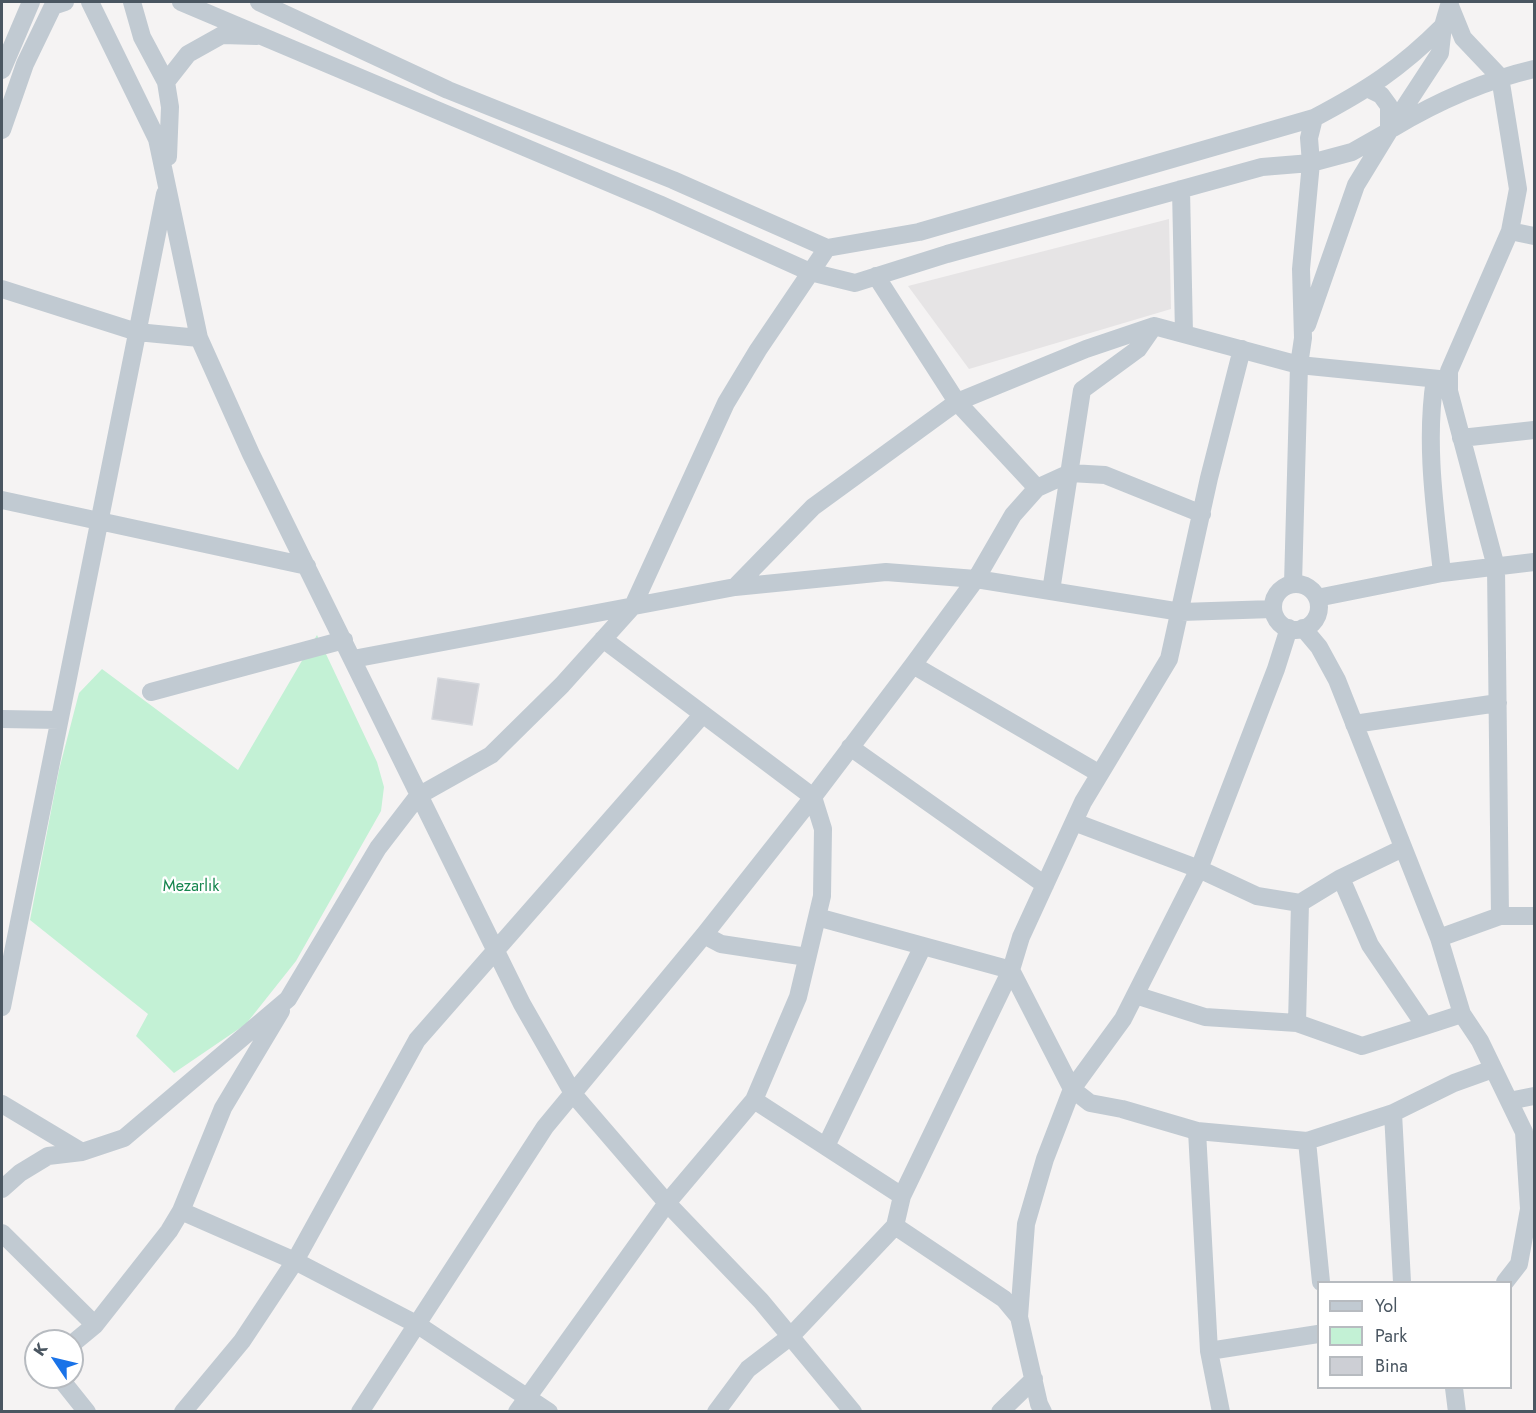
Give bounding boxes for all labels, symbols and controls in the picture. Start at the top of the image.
park label: Mezarlık [163,877,219,897]
legend [1317,1281,1512,1389]
text: Yol [1375,1293,1397,1319]
text: Park [1375,1323,1407,1349]
north arrow [24,1329,84,1389]
text: K [28,1338,53,1361]
text: Bina [1375,1353,1408,1379]

